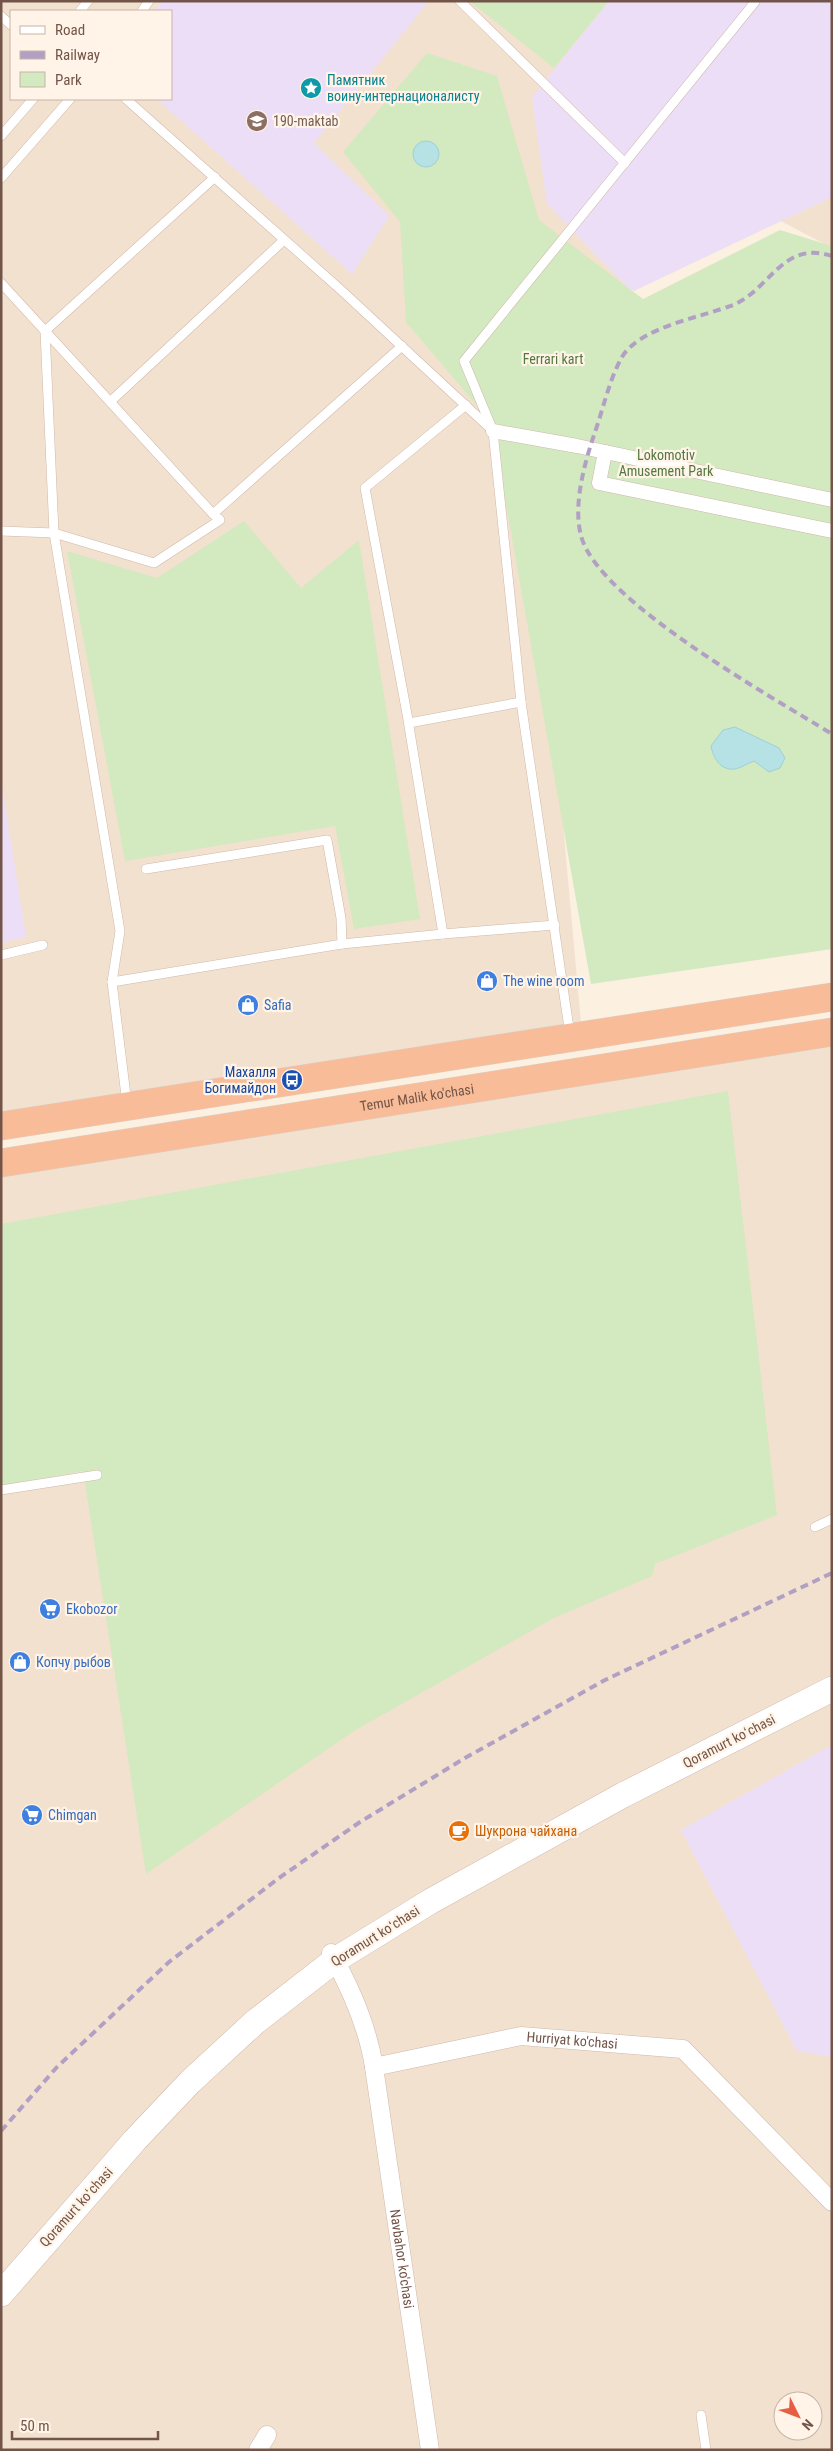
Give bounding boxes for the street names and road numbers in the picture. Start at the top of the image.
street label: Temur Malik ko'chasi [359,1081,475,1114]
street label: Qoramurt koʻchasi [680,1711,778,1771]
street label: Qoramurt koʻchasi [328,1902,422,1970]
street label: Hurriyat ko'chasi [526,2028,618,2052]
street label: Qoramurt koʻchasi [36,2164,116,2250]
street label: Navbahor ko'chasi [387,2208,417,2310]

